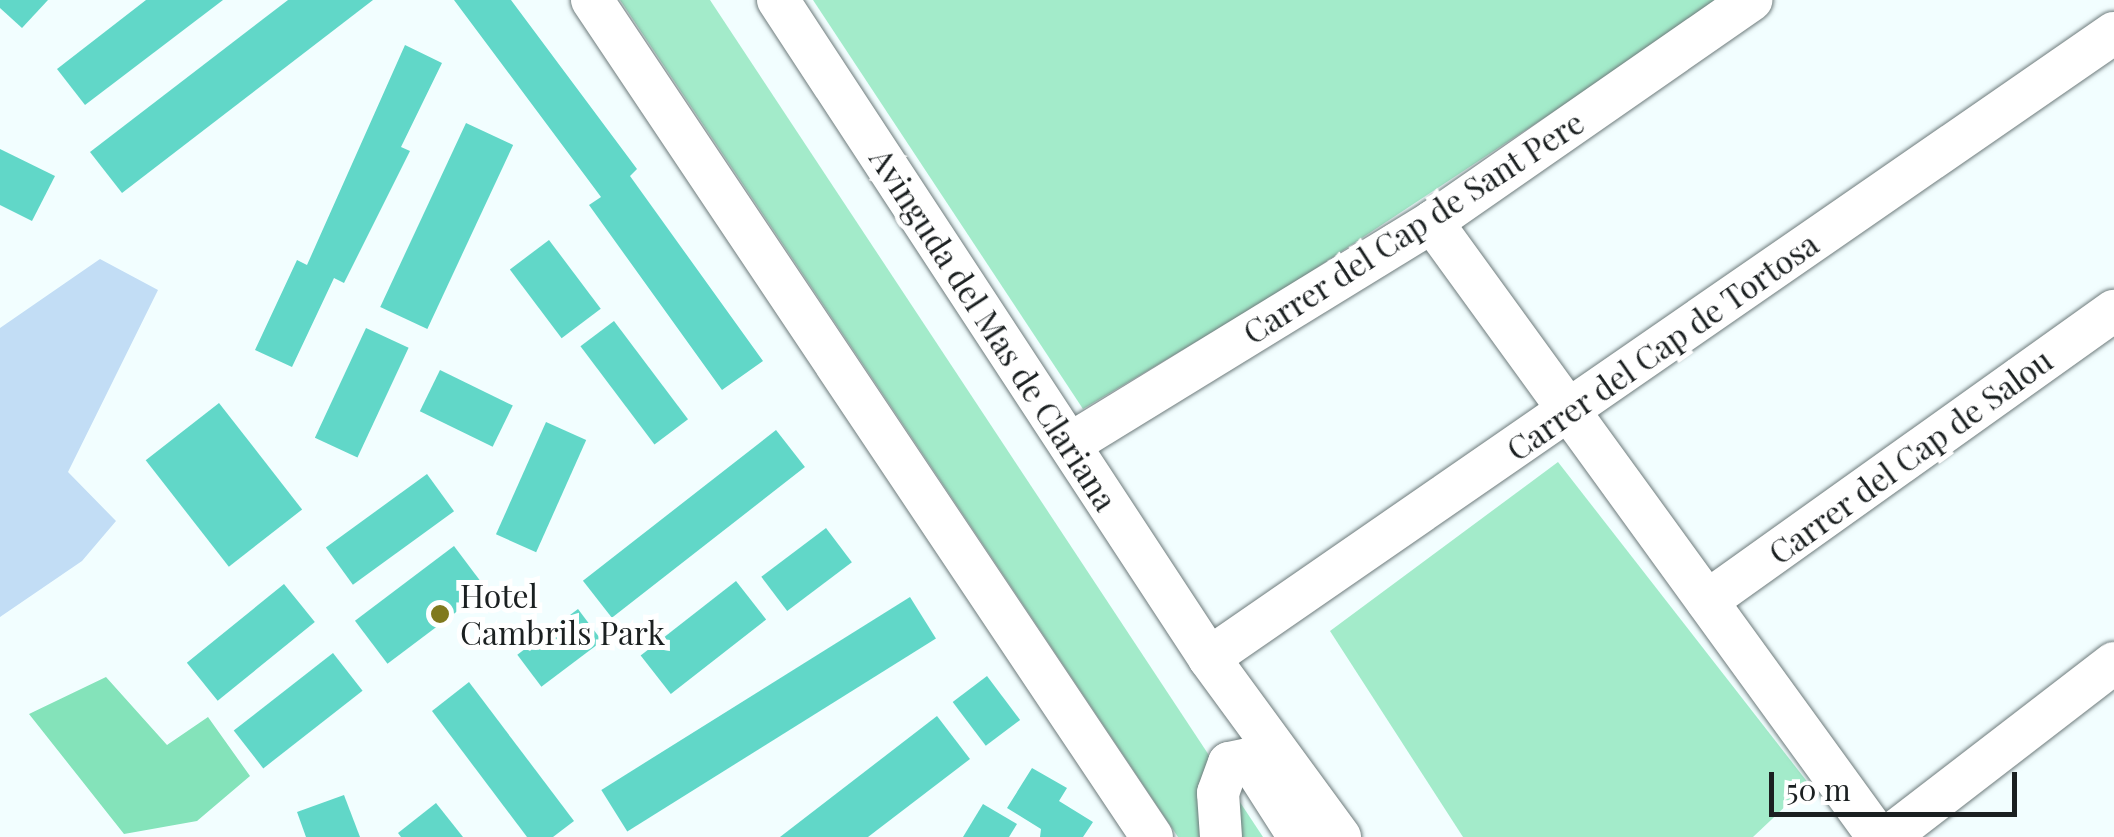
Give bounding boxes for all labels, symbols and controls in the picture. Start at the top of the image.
street label: Carrer del Cap de Sant Pere [1235,102,1591,352]
street label: Avinguda del Mas de Clariana [862,141,1126,517]
street label: Carrer del Cap de Tortosa [1498,223,1826,469]
street label: Carrer del Cap de Salou [1761,340,2059,572]
place label: Hotel Cambrils Park [460,577,665,652]
marker: Hotel Cambrils Park [429,603,451,625]
scale bar [1774,752,2022,814]
text: 50 m [1786,769,1851,809]

